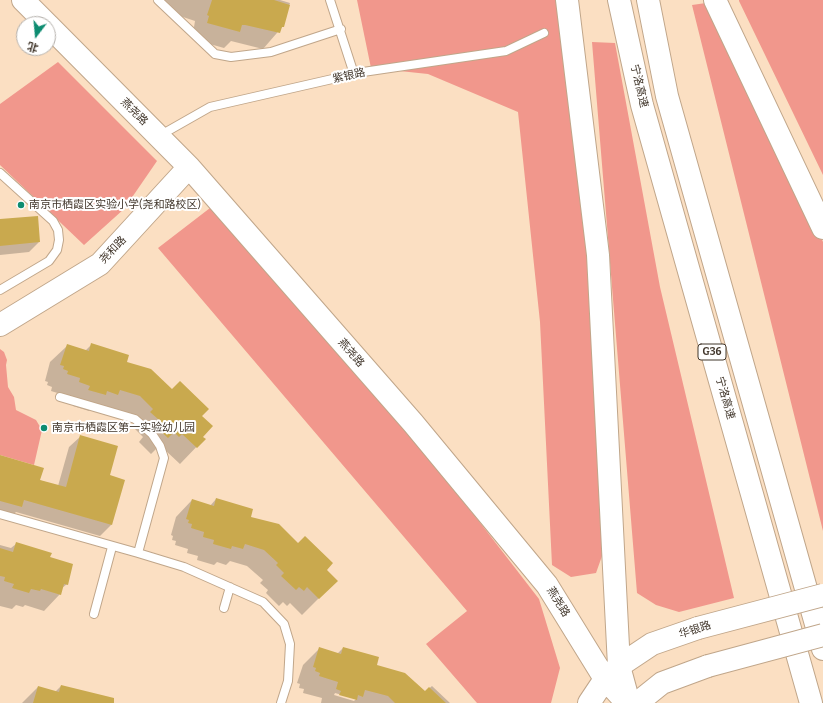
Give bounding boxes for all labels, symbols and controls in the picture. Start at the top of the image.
north arrow [16,16,56,56]
text: 北 [26,39,40,55]
street label: 宁洛高速 [628,63,650,109]
street label: 紫银路 [331,66,367,86]
street label: 燕尧路 [118,96,150,128]
place label: 南京市栖霞区实验小学(尧和路校区) [29,198,201,212]
marker: 南京市栖霞区实验小学(尧和路校区) [16,200,26,210]
street label: 尧和路 [97,234,129,266]
street label: 燕尧路 [335,336,367,370]
road number: G36 [698,344,726,360]
street label: 宁洛高速 [713,375,737,421]
place label: 南京市栖霞区第一实验幼儿园 [52,421,195,435]
marker: 南京市栖霞区第一实验幼儿园 [39,423,49,433]
street label: 燕尧路 [544,585,572,619]
street label: 华银路 [677,619,713,641]

